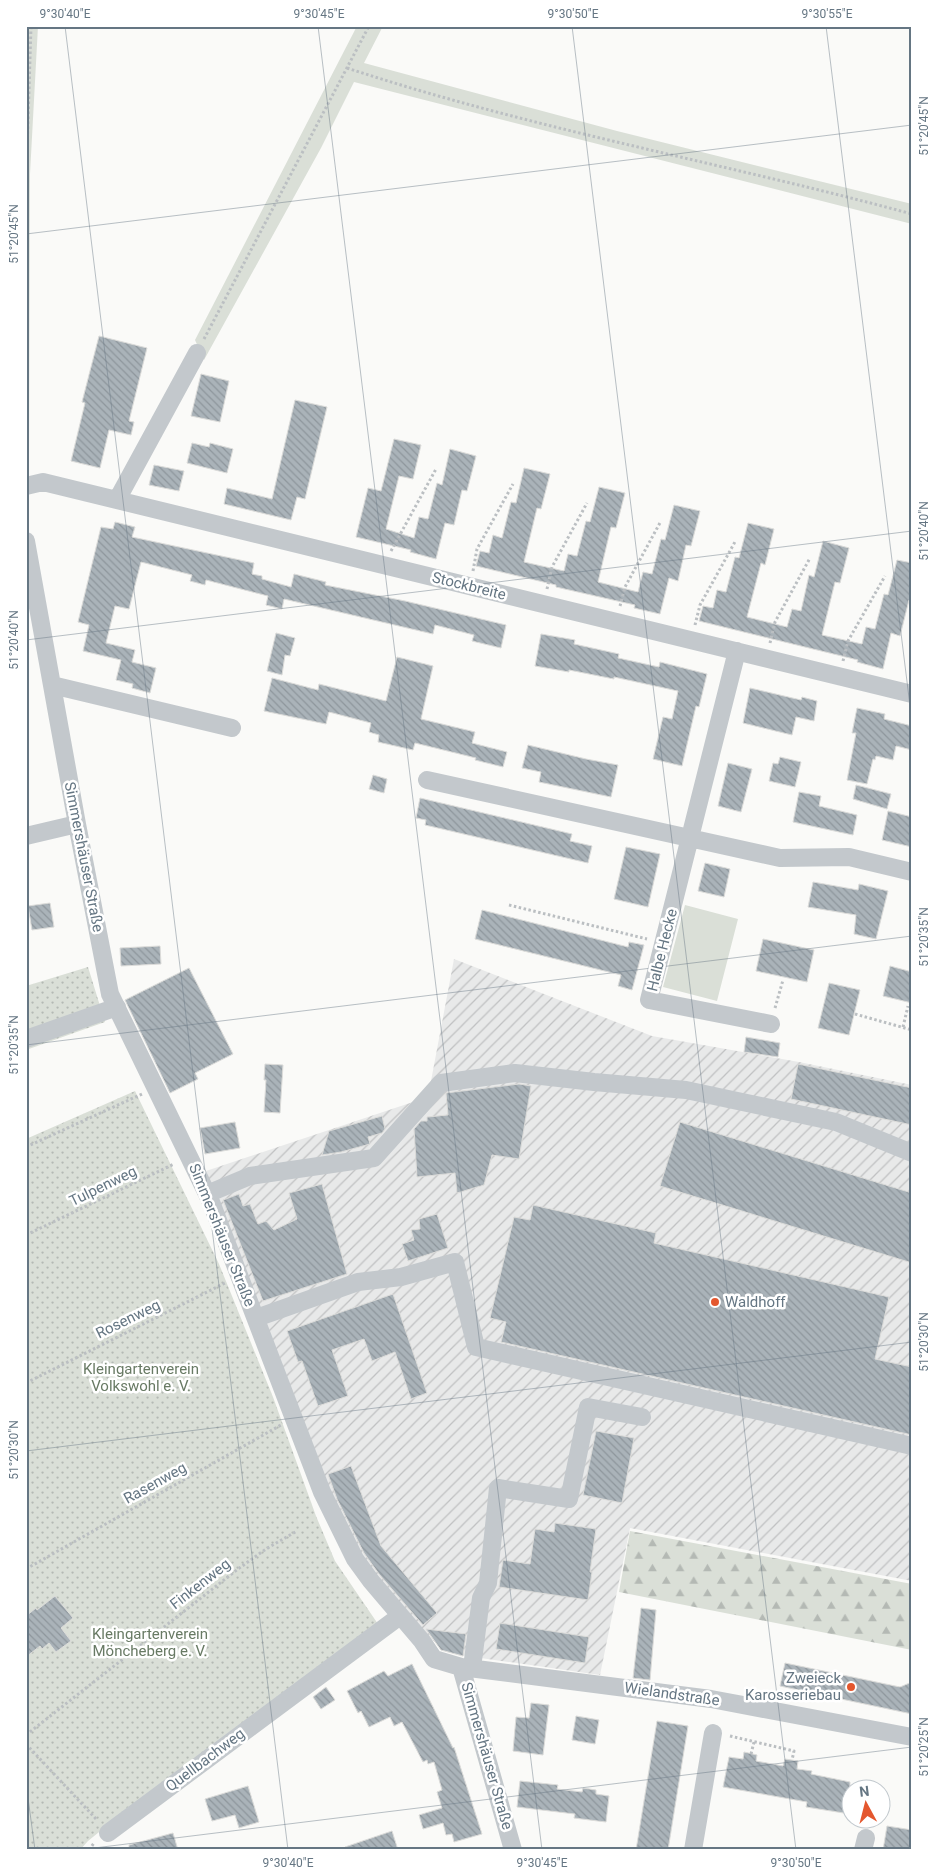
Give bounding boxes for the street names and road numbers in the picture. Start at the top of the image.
street label: Stockbreite [430,568,508,604]
street label: Simmershäuser Straße [61,780,107,934]
street label: Halbe Hecke [643,907,681,993]
street label: Simmershäuser Straße [185,1161,259,1309]
street label: Tulpenweg [66,1162,140,1210]
street label: Rosenweg [93,1296,163,1342]
street label: Rasenweg [120,1458,190,1508]
street label: Finkenweg [166,1555,234,1613]
street label: Wielandstraße [623,1678,721,1710]
street label: Simmershäuser Straße [457,1680,517,1832]
street label: Quellbachweg [162,1724,248,1796]

